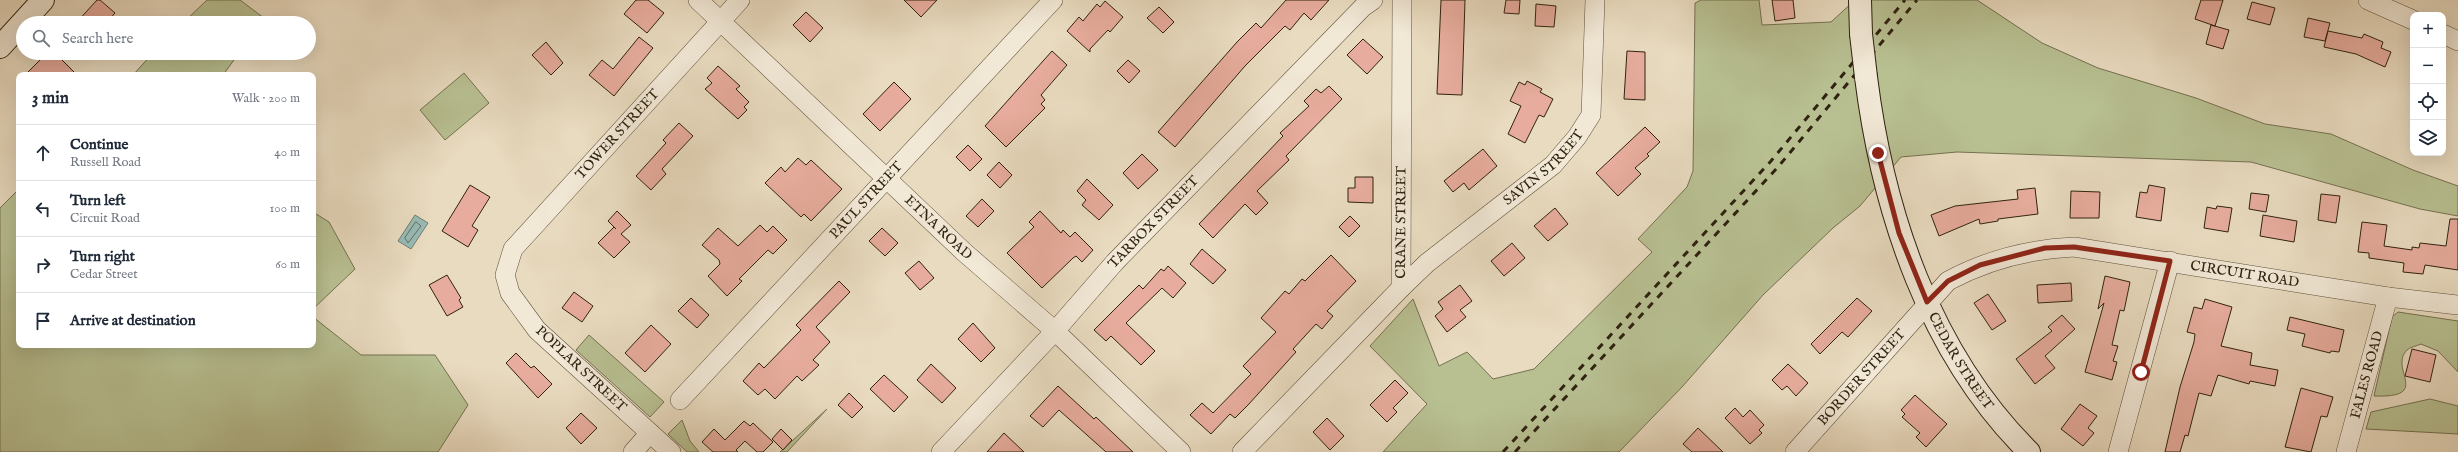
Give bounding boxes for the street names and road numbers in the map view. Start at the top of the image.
street label: TOWER STREET [572,85,664,183]
street label: SAVIN STREET [1500,126,1588,209]
street label: PAUL STREET [826,157,907,243]
street label: CRANE STREET [1392,165,1410,279]
street label: TARBOX STREET [1104,172,1203,272]
street label: ETNA ROAD [901,191,976,264]
street label: CIRCUIT ROAD [2189,257,2301,292]
street label: CEDAR STREET [1924,309,1998,414]
street label: POPLAR STREET [532,322,631,416]
street label: BORDER STREET [1814,325,1910,429]
street label: FALES ROAD [2346,329,2387,421]

